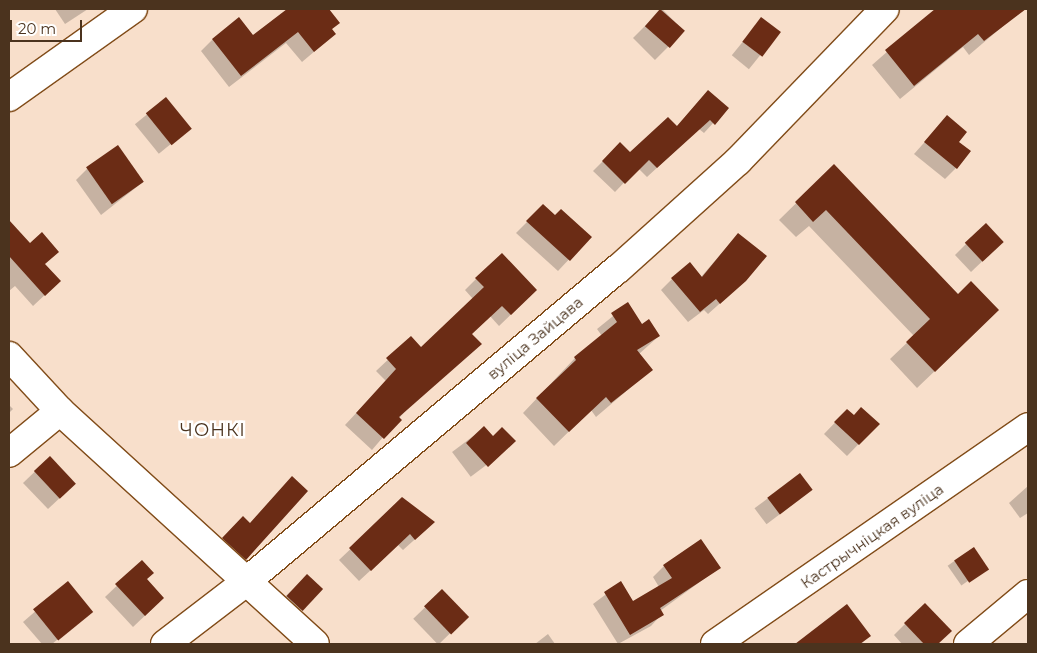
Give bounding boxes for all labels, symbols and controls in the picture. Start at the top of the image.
scale bar [12,10,85,42]
text: 20 m [18,19,56,38]
street label: вуліца Зайцава [484,293,586,383]
district label: ЧОНКІ [179,419,247,441]
street label: Кастрычніцкая вуліца [797,480,947,592]

